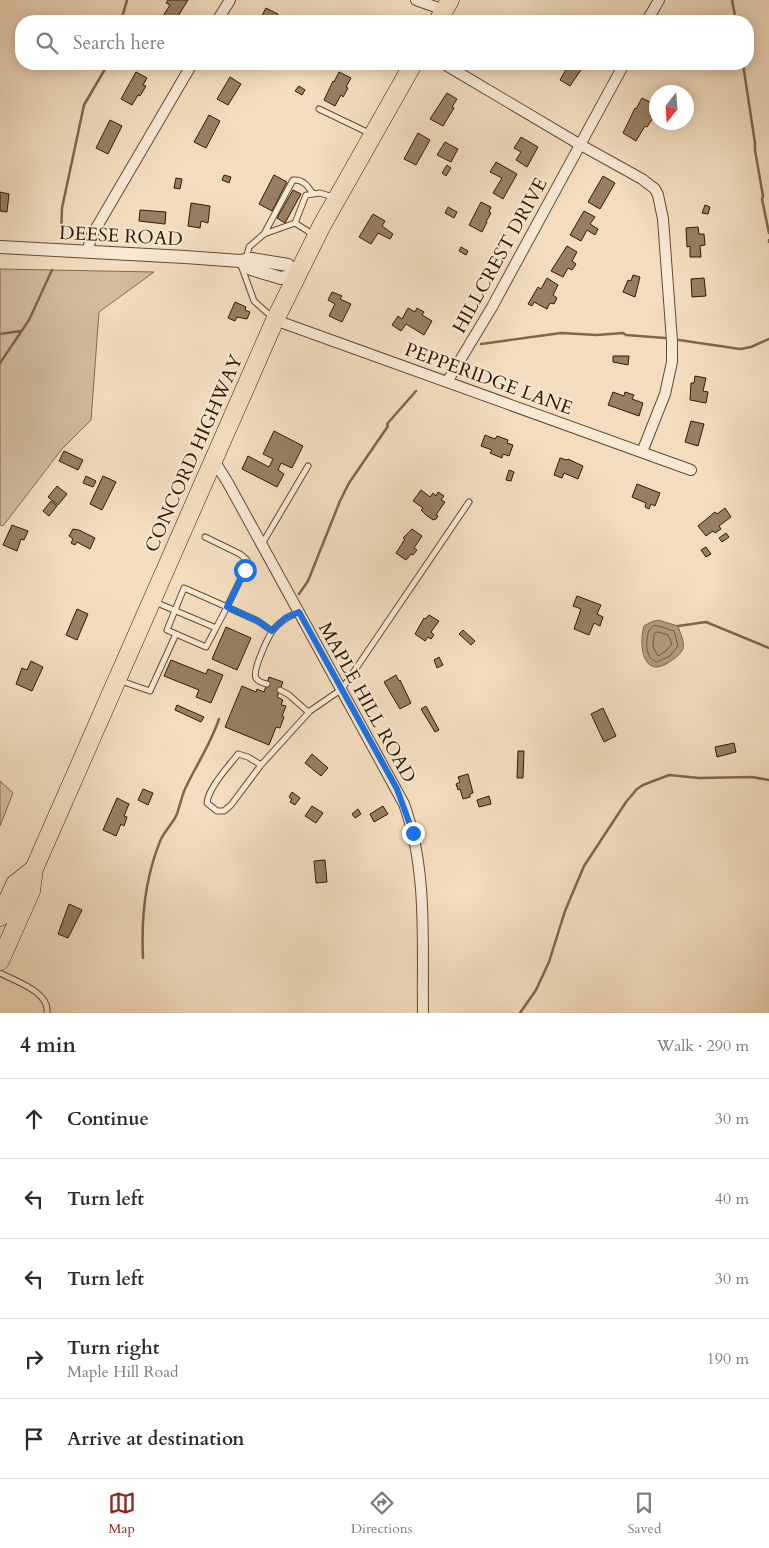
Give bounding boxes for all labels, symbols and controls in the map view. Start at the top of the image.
search box [15,15,754,70]
icon: search [33,29,61,57]
text: Search here [73,30,165,56]
north arrow [649,85,694,130]
street label: HILLCREST DRIVE [446,173,553,338]
street label: DEESE ROAD [58,220,183,252]
street label: PEPPERIDGE LANE [401,336,576,421]
street label: CONCORD HIGHWAY [139,350,250,556]
route start [234,559,257,582]
street label: MAPLE HILL ROAD [312,617,422,787]
route end [402,822,425,845]
text: 4 min [20,1031,76,1060]
text: Walk · 290 m [657,1035,749,1057]
icon: ahead [20,1105,48,1133]
text: Continue [67,1106,149,1132]
text: 30 m [715,1108,749,1130]
icon: left [20,1185,48,1213]
text: Turn left [67,1186,144,1212]
text: 40 m [715,1188,749,1210]
icon: left [20,1265,48,1293]
text: Turn left [67,1266,144,1292]
text: 30 m [715,1268,749,1290]
text: Turn right [67,1335,159,1361]
icon: right [20,1345,48,1373]
text: 190 m [707,1348,749,1370]
text: Maple Hill Road [67,1361,179,1383]
icon: arrive [20,1425,48,1453]
text: Arrive at destination [67,1426,244,1452]
tab: Map [108,1489,136,1538]
tab: Directions [351,1489,412,1538]
tab: Saved [627,1489,661,1538]

